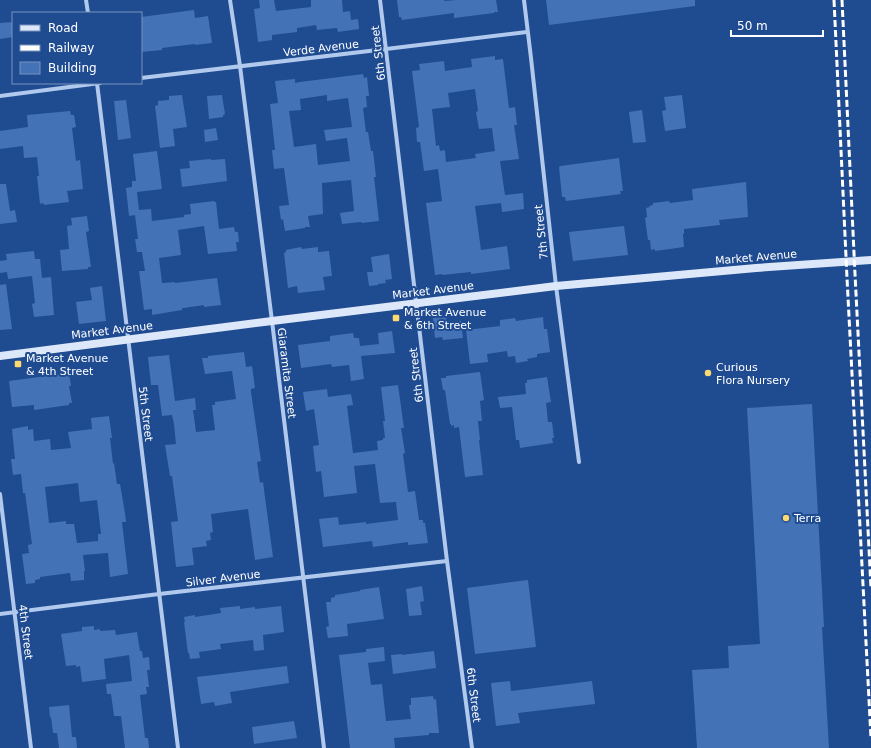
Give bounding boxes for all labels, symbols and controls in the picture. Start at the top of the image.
legend [12,12,142,84]
scale bar [731,12,823,38]
text: 50 m [737,19,768,33]
text: Road [48,21,78,35]
street label: 6th Street [369,24,388,81]
street label: Verde Avenue [283,37,360,60]
text: Railway [48,41,94,55]
text: Building [48,61,97,75]
street label: 7th Street [532,203,551,260]
street label: Market Avenue [715,247,798,268]
street label: Market Avenue [391,279,475,302]
place label: Market Avenue & 6th Street [404,306,486,332]
marker: Market Avenue & 6th Street [391,313,401,323]
street label: Market Avenue [70,319,154,342]
street label: Giaramita Street [274,327,299,420]
street label: 6th Street [407,346,426,403]
place label: Market Avenue & 4th Street [26,352,108,378]
marker: Market Avenue & 4th Street [13,359,23,369]
place label: Curious Flora Nursery [716,361,791,387]
marker: Curious Flora Nursery [703,368,713,378]
street label: 5th Street [136,386,155,443]
place label: Terra [793,512,821,525]
marker: Terra [781,513,791,523]
street label: Silver Avenue [185,567,261,590]
street label: 4th Street [16,604,35,661]
street label: 6th Street [464,667,483,724]

